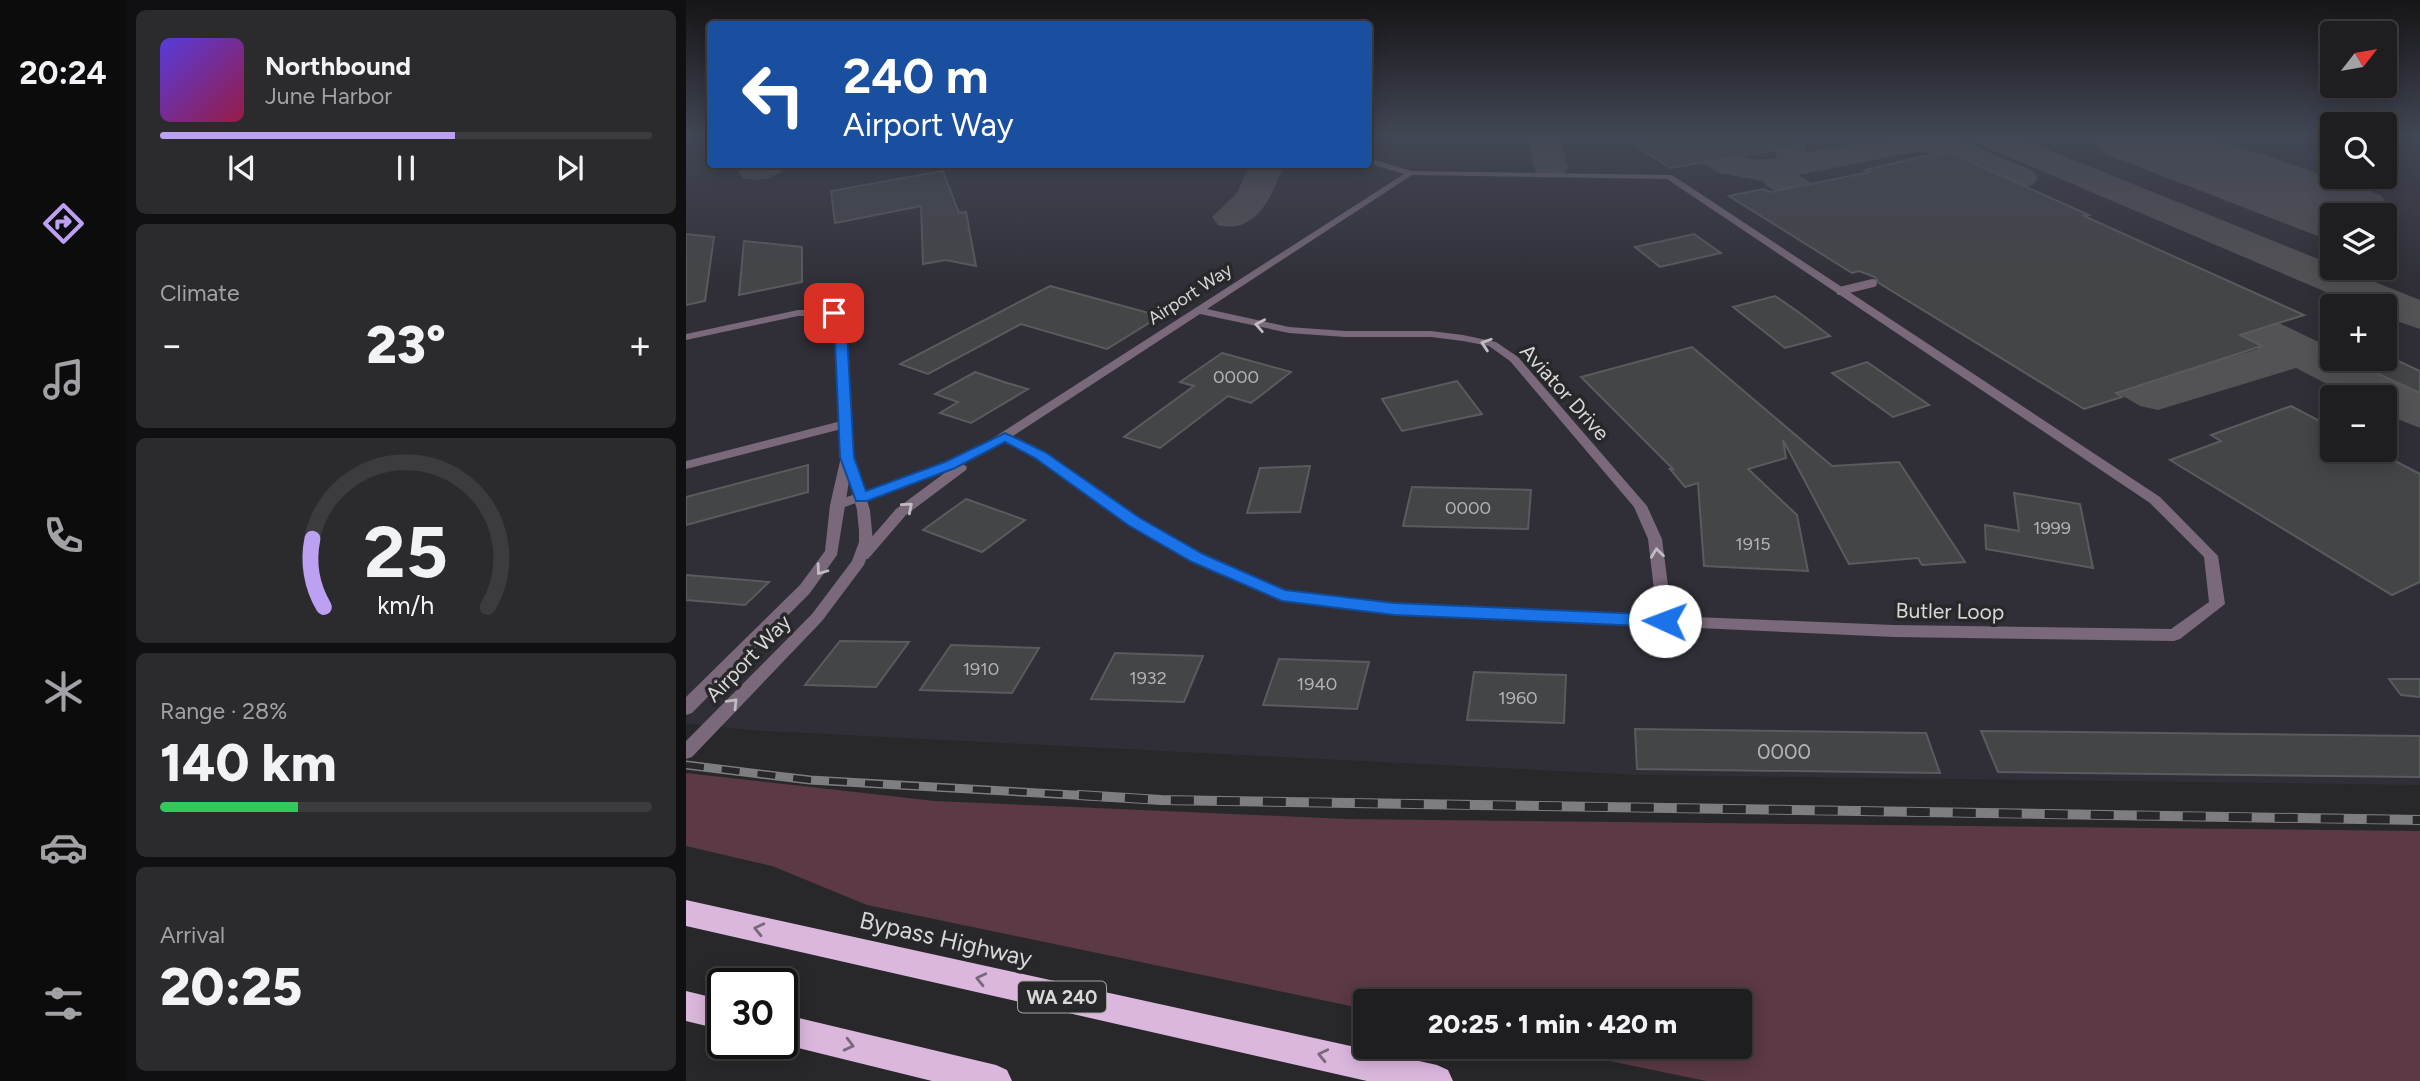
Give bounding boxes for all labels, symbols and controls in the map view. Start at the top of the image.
north arrow [2320,21,2398,98]
map controls [2320,21,2397,462]
text: 240 m [843,46,989,105]
icon: left [728,49,819,140]
text: Northbound [265,50,411,82]
text: 20:24 [19,54,107,92]
text: June Harbor [265,82,392,110]
text: Airport Way [843,106,1014,144]
button: search [2320,112,2397,189]
icon: previous [223,149,261,187]
icon: pause [387,149,425,187]
icon: next [551,149,589,187]
icon: directions [39,199,88,248]
button: layers [2320,203,2397,280]
street label: Airport Way [1144,258,1237,329]
text: Climate [160,279,239,307]
pin [804,283,864,343]
icon: arrive [815,294,853,332]
button: + [2320,294,2397,371]
text: 23° [366,314,446,376]
one-way arrow [1254,319,1266,334]
text: − [160,322,184,368]
text: + [628,322,652,368]
one-way arrow [1481,338,1493,352]
street label: Aviator Drive [1515,339,1615,445]
icon: music [39,355,88,404]
house number: 0000 [1213,366,1259,388]
button: − [2320,385,2397,462]
house number: 0000 [1445,497,1491,519]
one-way arrow [899,503,912,515]
text: 25 [364,508,448,595]
icon: phone [39,511,88,560]
house number: 1999 [2033,517,2071,539]
house number: 1915 [1735,533,1771,555]
one-way arrow [1649,548,1664,559]
one-way arrow [816,562,829,574]
position arrow [1628,584,1702,658]
text: km/h [377,589,435,619]
street label: Butler Loop [1896,598,2004,624]
street label: Airport Way [700,609,796,707]
house number: 1910 [963,658,999,680]
icon: climate [39,667,88,716]
house number: 1932 [1129,667,1167,689]
house number: 1940 [1297,673,1337,695]
house number: 1960 [1498,687,1538,709]
text: Range · 28% [160,697,287,725]
one-way arrow [725,698,738,711]
text: 140 km [160,732,337,794]
house number: 0000 [1757,739,1811,764]
icon: car [39,823,88,872]
street label: Bypass Highway [857,905,1035,973]
text: Arrival [160,921,225,949]
one-way arrow [753,923,765,938]
text: 20:25 [160,956,302,1018]
speed limit sign: 30 [707,968,798,1059]
one-way arrow [975,973,987,987]
icon: filters [39,979,88,1028]
road number: WA 240 [1018,981,1106,1012]
text: 20:25 · 1 min · 420 m [1428,1008,1677,1040]
one-way arrow [843,1037,855,1052]
one-way arrow [1317,1049,1329,1064]

